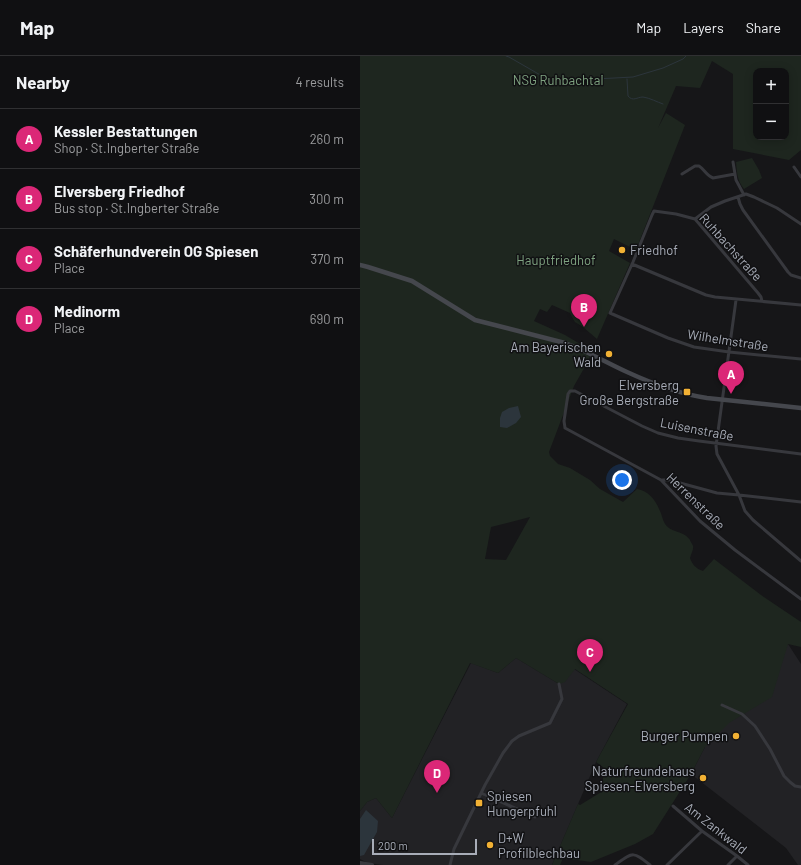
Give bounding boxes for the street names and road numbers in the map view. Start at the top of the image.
street label: Ruhbachstraße [696,210,766,284]
street label: Wilhelmstraße [686,326,770,354]
street label: Luisenstraße [659,414,735,444]
street label: Herrenstraße [663,469,729,533]
street label: Am Zankwald [682,799,750,857]

